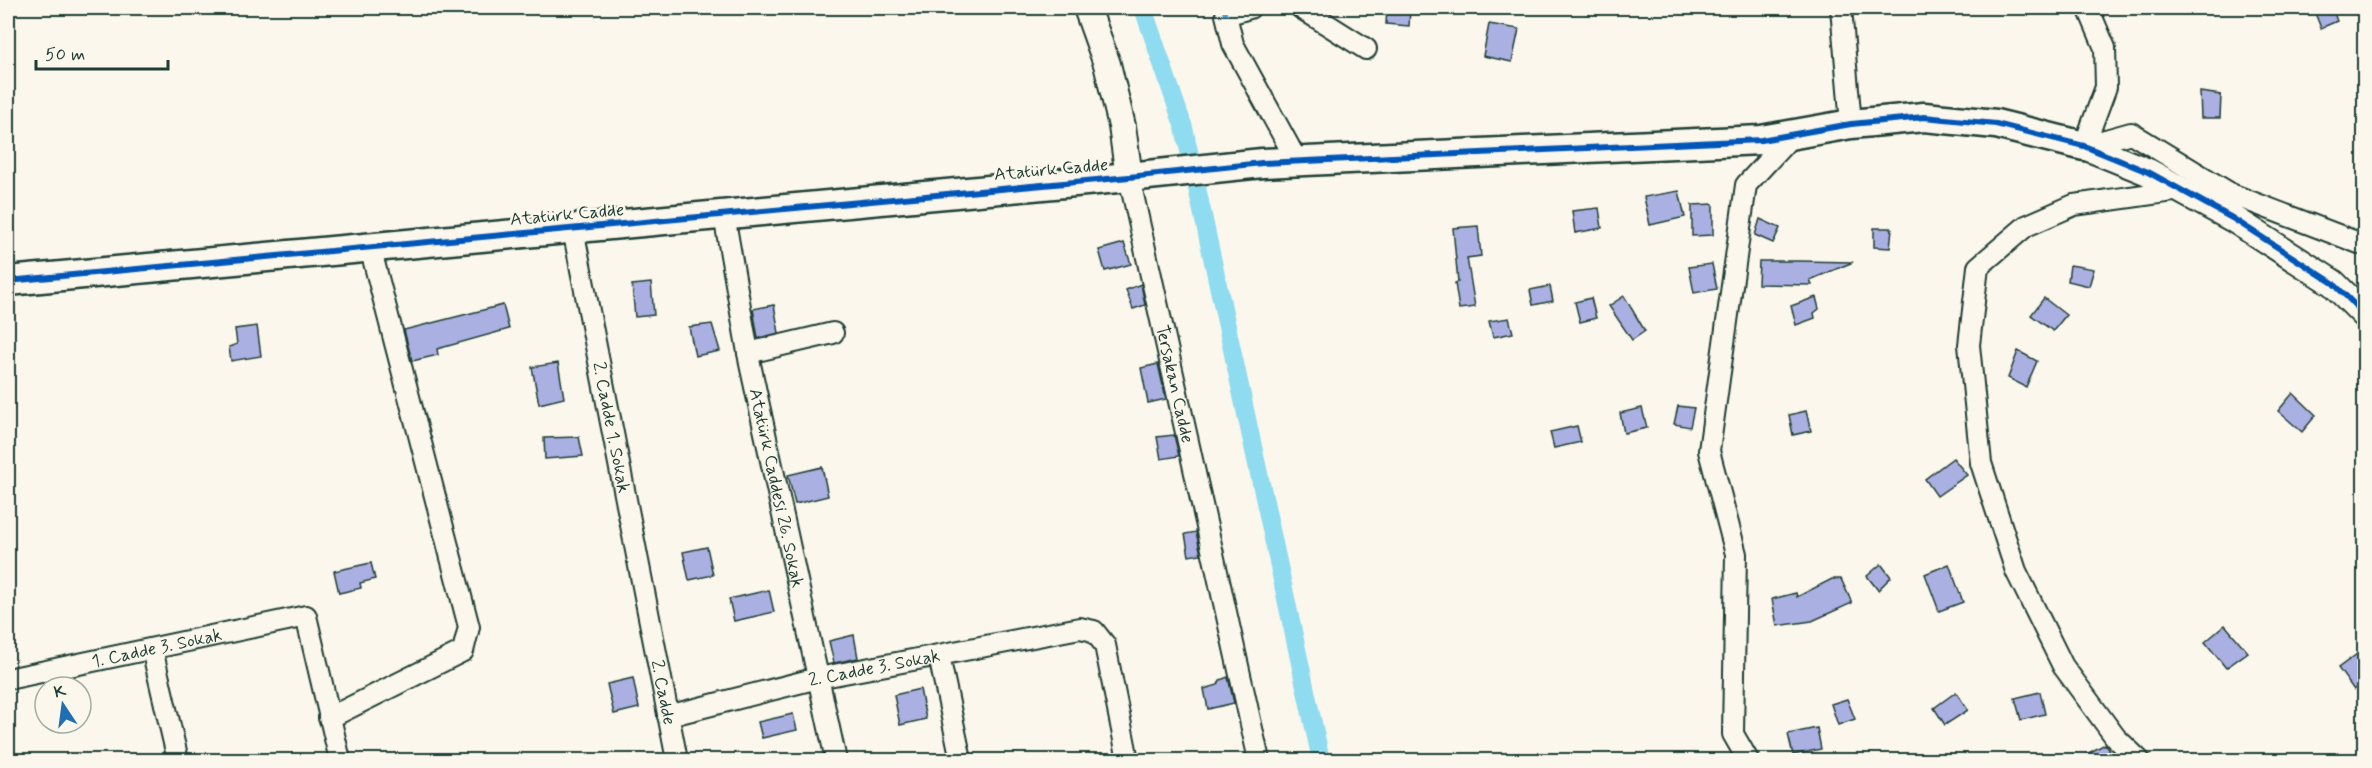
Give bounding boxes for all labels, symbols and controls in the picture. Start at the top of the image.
scale bar [36,33,168,71]
text: 50 m [45,43,85,67]
street label: Atatürk Cadde [993,153,1109,187]
street label: Atatürk Cadde [509,198,625,232]
street label: Tersakan Cadde [1149,323,1199,446]
street label: 2. Cadde 1. Sokak [586,360,635,495]
street label: Atatürk Caddesi 26. Sokak [743,386,809,590]
street label: 1. Cadde 3. Sokak [90,623,224,674]
street label: 2. Cadde 3. Sokak [806,644,942,693]
street label: 2. Cadde [645,658,681,727]
north arrow [33,675,93,735]
text: K [52,680,69,703]

